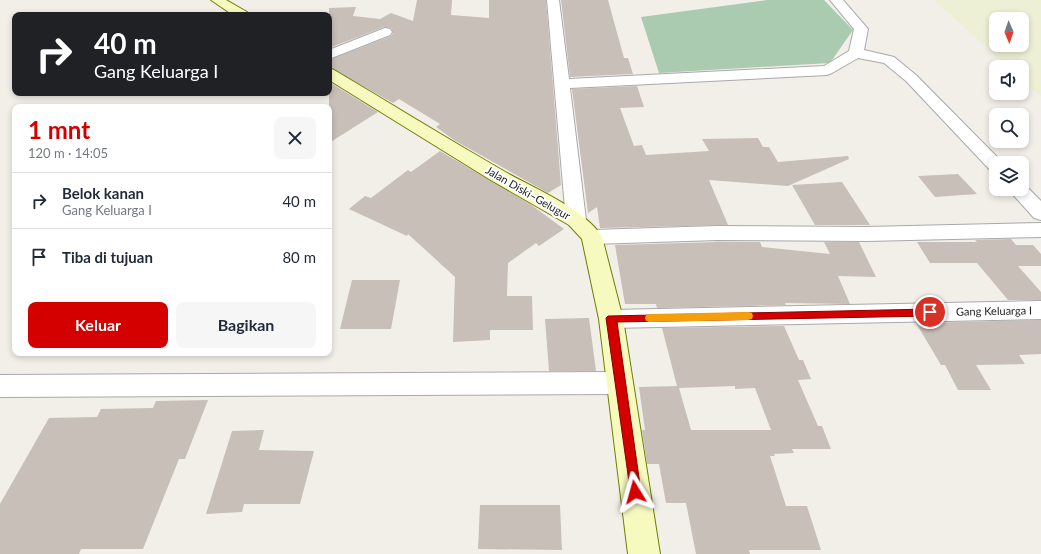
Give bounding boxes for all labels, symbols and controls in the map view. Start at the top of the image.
north arrow [989,12,1029,52]
map controls [989,12,1029,196]
text: 40 m [94,26,157,60]
icon: right [28,28,80,80]
text: Gang Keluarga I [94,60,218,82]
button: sound [989,60,1029,100]
button: search [989,108,1029,148]
text: 1 mnt [28,115,90,144]
button: close [274,117,316,159]
text: 120 m · 14:05 [28,145,108,161]
button: layers [989,156,1029,196]
street label: Jalan Diski–Gelugur [484,163,573,222]
text: Belok kanan [62,184,144,202]
icon: right [28,190,50,212]
text: 40 m [282,192,316,210]
text: Gang Keluarga I [62,202,152,218]
icon: arrive [28,246,50,268]
text: Tiba di tujuan [62,248,153,266]
text: 80 m [282,248,316,266]
pin [913,295,947,329]
icon: arrive [919,301,941,323]
button: Keluar [28,302,168,348]
button: Bagikan [176,302,316,348]
street label: Gang Keluarga I [956,303,1032,318]
position arrow [614,471,656,513]

